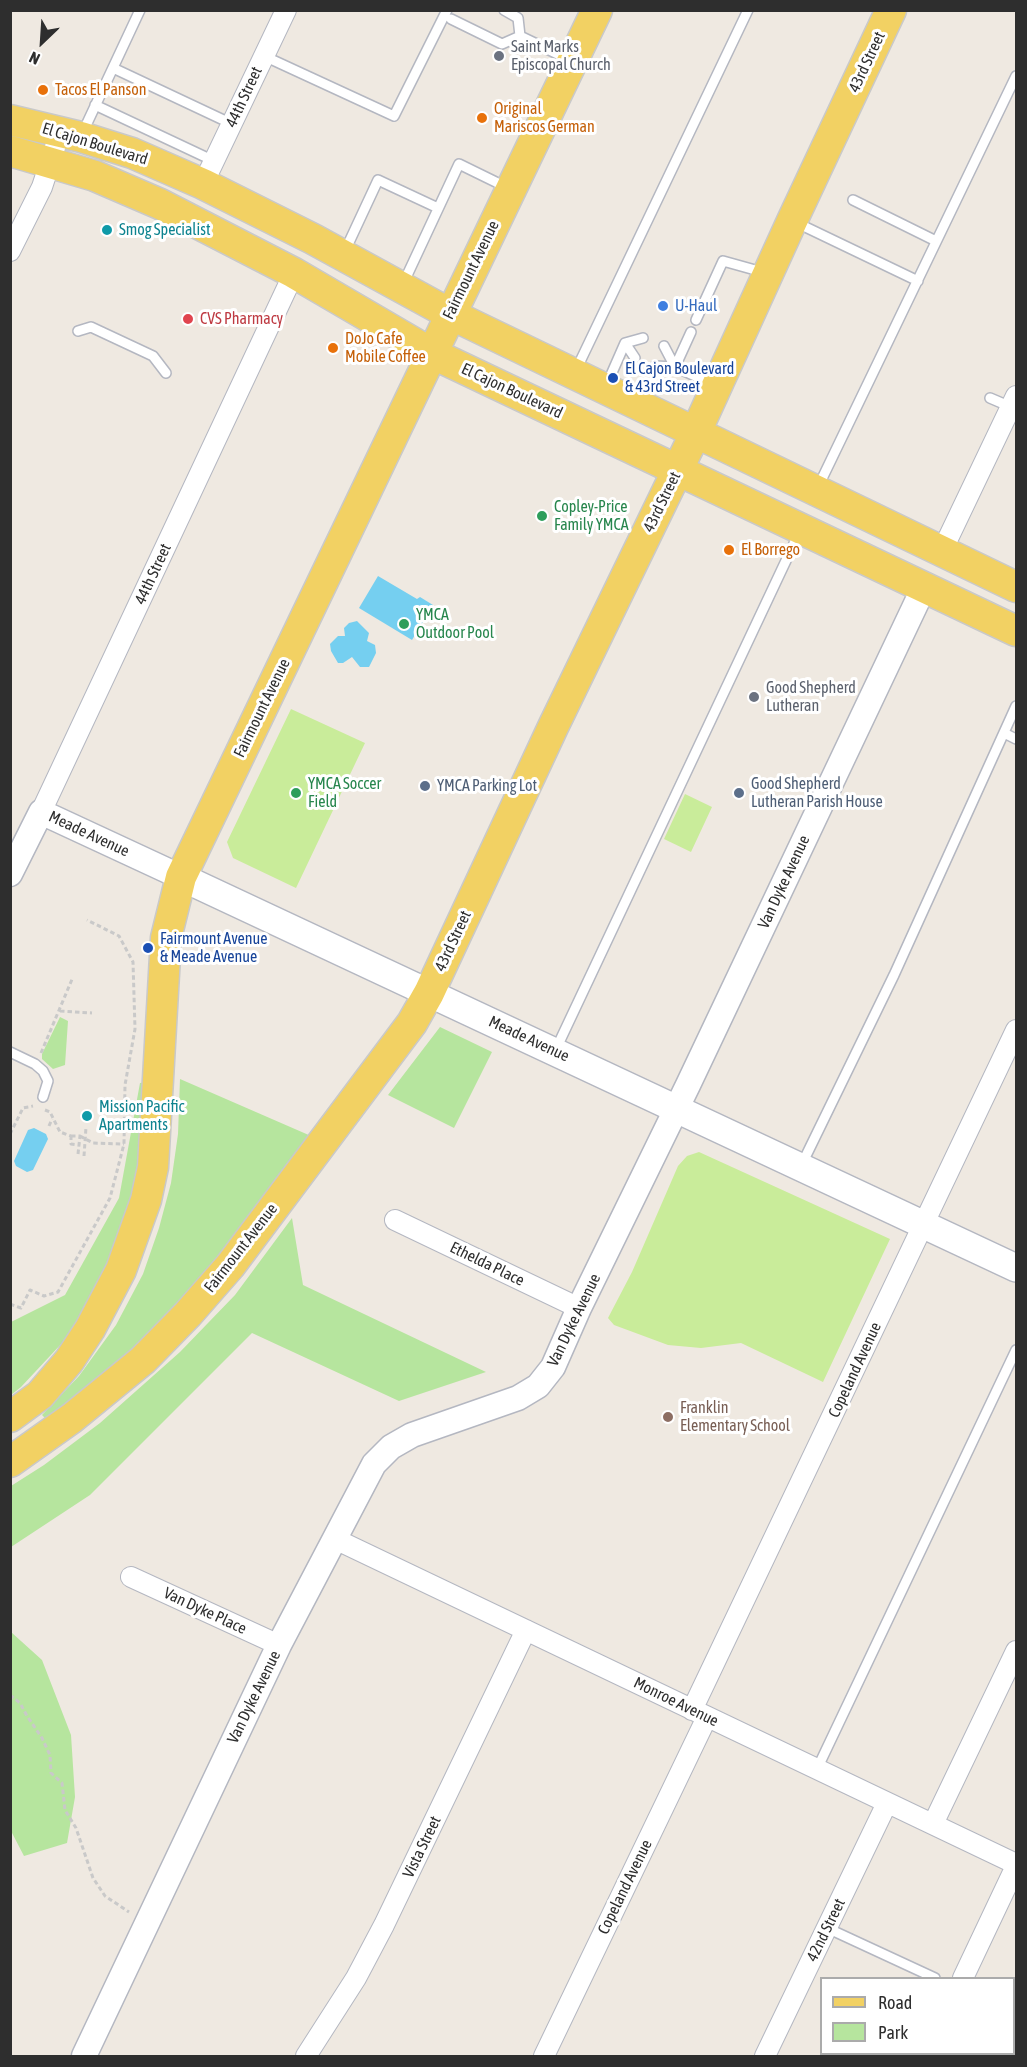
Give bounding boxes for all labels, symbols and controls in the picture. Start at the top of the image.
north arrow [12,12,72,72]
street label: 43rd Street [845,29,889,95]
place label: Saint Marks Episcopal Church [511,37,611,75]
text: N [26,48,42,68]
marker: Saint Marks Episcopal Church [492,49,506,63]
street label: 44th Street [222,64,266,130]
place label: Tacos El Panson [55,80,147,100]
marker: Tacos El Panson [36,83,50,97]
place label: Original Mariscos German [494,99,595,137]
marker: Original Mariscos German [475,111,489,125]
street label: El Cajon Boulevard [40,119,150,169]
street label: Fairmount Avenue [439,217,503,323]
place label: Smog Specialist [119,220,211,240]
marker: Smog Specialist [100,223,114,237]
place label: U-Haul [675,296,717,316]
marker: U-Haul [656,299,670,313]
place label: CVS Pharmacy [200,309,283,329]
marker: CVS Pharmacy [181,312,195,326]
place label: DoJo Cafe Mobile Coffee [345,329,426,367]
marker: DoJo Cafe Mobile Coffee [326,341,340,355]
street label: El Cajon Boulevard [458,359,566,423]
place label: El Cajon Boulevard & 43rd Street [625,359,734,397]
marker: El Cajon Boulevard & 43rd Street [606,371,620,385]
street label: 43rd Street [639,469,685,535]
place label: Copley-Price Family YMCA [554,497,629,535]
marker: Copley-Price Family YMCA [535,509,549,523]
place label: El Borrego [741,540,800,560]
street label: 44th Street [131,541,175,607]
marker: El Borrego [722,543,736,557]
place label: YMCA Outdoor Pool [416,605,494,643]
marker: YMCA Outdoor Pool [397,617,411,631]
street label: Fairmount Avenue [230,655,294,761]
place label: Good Shepherd Lutheran [766,678,856,716]
marker: Good Shepherd Lutheran [747,690,761,704]
place label: YMCA Soccer Field [308,774,381,812]
place label: Good Shepherd Lutheran Parish House [751,774,883,812]
place label: YMCA Parking Lot [437,776,537,796]
marker: YMCA Parking Lot [418,779,432,793]
marker: YMCA Soccer Field [289,786,303,800]
marker: Good Shepherd Lutheran Parish House [732,786,746,800]
street label: Meade Avenue [46,807,132,861]
street label: Van Dyke Avenue [754,832,814,932]
street label: 43rd Street [431,908,475,974]
place label: Fairmount Avenue & Meade Avenue [160,929,268,967]
marker: Fairmount Avenue & Meade Avenue [141,941,155,955]
street label: Meade Avenue [486,1012,572,1066]
place label: Mission Pacific Apartments [99,1097,184,1135]
marker: Mission Pacific Apartments [80,1109,94,1123]
street label: Fairmount Avenue [200,1200,282,1296]
street label: Ethelda Place [447,1238,527,1290]
street label: Van Dyke Avenue [543,1271,605,1369]
street label: Copeland Avenue [825,1319,885,1421]
place label: Franklin Elementary School [680,1398,790,1436]
marker: Franklin Elementary School [661,1410,675,1424]
street label: Van Dyke Place [161,1583,249,1639]
street label: Van Dyke Avenue [223,1648,285,1746]
street label: Monroe Avenue [630,1673,722,1731]
street label: Vista Street [399,1813,445,1881]
street label: Copeland Avenue [594,1836,656,1938]
street label: 42nd Street [803,1895,849,1965]
legend [820,1977,1015,2055]
text: Road [878,1992,912,2013]
text: Park [878,2022,908,2043]

